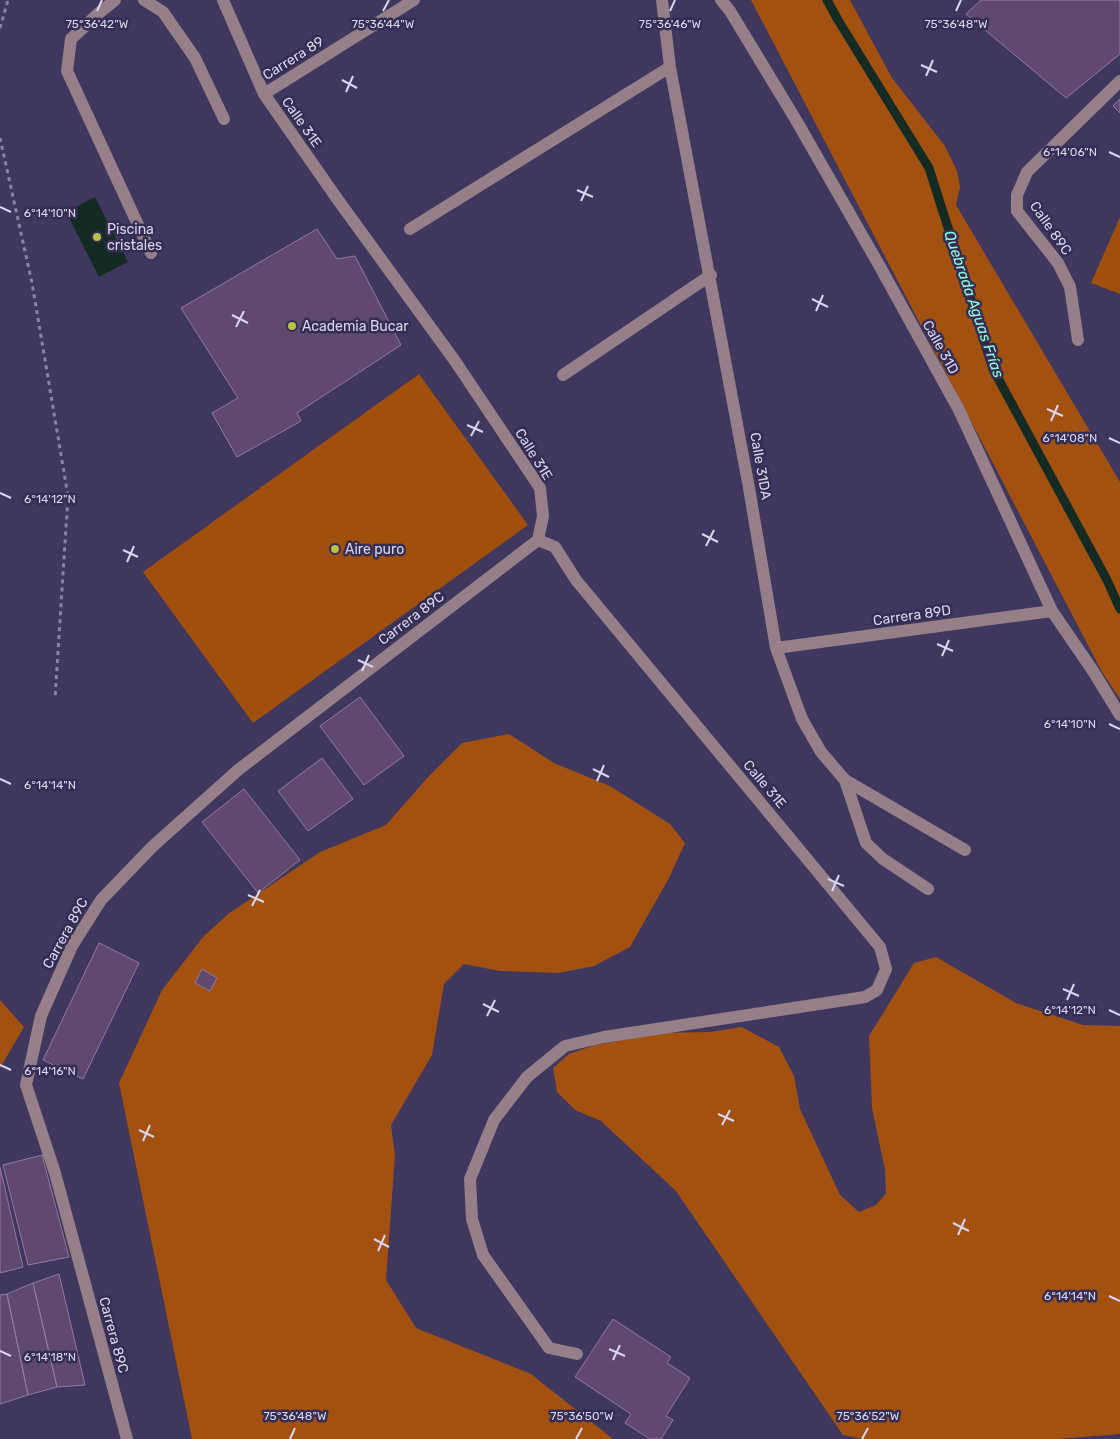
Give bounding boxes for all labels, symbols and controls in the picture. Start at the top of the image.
text: 75°36'42"W [66,17,129,31]
text: 75°36'44"W [352,17,415,31]
text: 75°36'46"W [639,17,702,31]
text: 75°36'48"W [924,17,988,31]
street label: Carrera 89 [260,33,327,84]
street label: Calle 31E [278,94,325,151]
text: 6°14'06"N [1043,145,1097,159]
street label: Calle 89C [1026,198,1075,258]
text: 6°14'10"N [24,206,76,220]
place label: Piscina cristales [107,221,162,254]
water label: Quebrada Aguas Frías [940,228,1008,380]
marker: Piscina cristales [91,231,103,243]
street label: Calle 31D [919,317,962,377]
place label: Academia Bucar [302,318,409,335]
marker: Academia Bucar [286,320,298,332]
street label: Calle 31E [511,425,556,483]
street label: Calle 31DA [746,431,775,502]
text: 6°14'08"N [1043,431,1097,445]
text: 6°14'12"N [24,492,76,506]
place label: Aire puro [345,541,404,558]
marker: Aire puro [329,543,341,555]
street label: Carrera 89C [375,588,448,649]
street label: Carrera 89D [872,602,952,629]
text: 6°14'10"N [1044,717,1096,731]
street label: Calle 31E [740,757,790,812]
text: 6°14'14"N [24,778,76,792]
street label: Carrera 89C [39,895,92,972]
text: 6°14'12"N [1044,1003,1096,1017]
text: 6°14'16"N [24,1064,76,1078]
text: 6°14'14"N [1044,1289,1096,1303]
street label: Carrera 89C [95,1295,132,1375]
text: 6°14'18"N [24,1350,76,1364]
text: 75°36'48"W [263,1409,327,1423]
text: 75°36'50"W [550,1409,614,1423]
text: 75°36'52"W [837,1409,900,1423]

